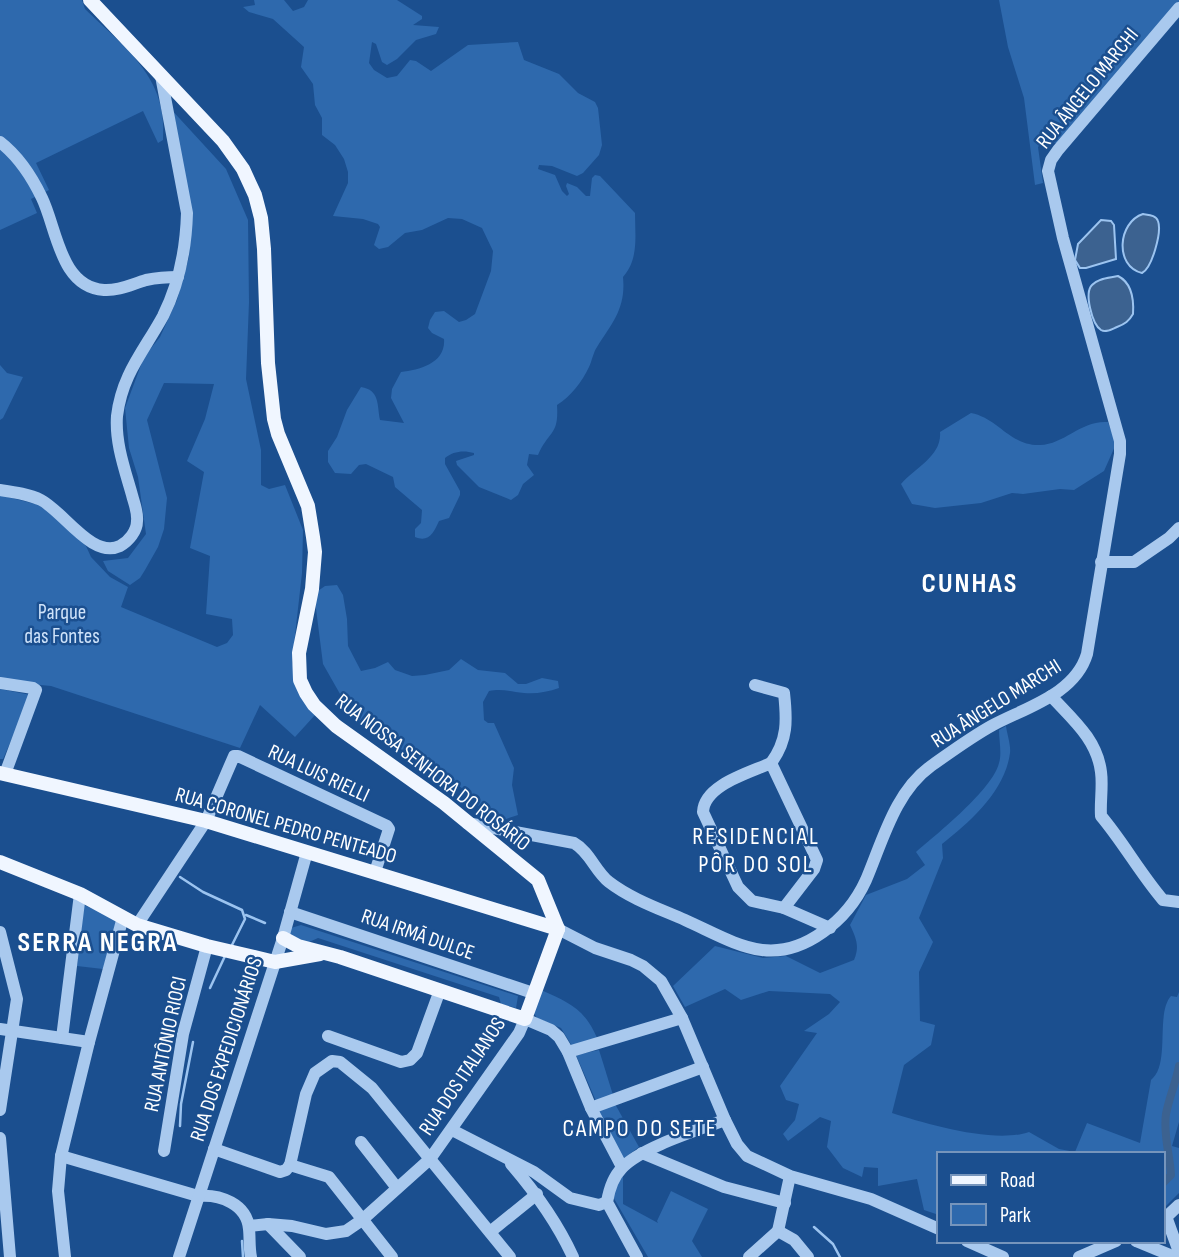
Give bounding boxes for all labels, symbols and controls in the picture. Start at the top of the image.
street label: RUA ÂNGELO MARCHI [1031,23,1144,154]
district label: CUNHAS [922,567,1018,600]
park label: Parque das Fontes [24,600,100,649]
street label: RUA ÂNGELO MARCHI [927,654,1066,753]
street label: RUA NOSSA SENHORA DO ROSÁRIO [330,689,535,856]
street label: RUA LUIS RIELLI [264,739,373,808]
street label: RUA CORONEL PEDRO PENTEADO [172,782,399,869]
district label: RESIDENCIAL PÔR DO SOL [692,822,820,879]
street label: RUA IRMÃ DULCE [358,903,478,965]
district label: SERRA NEGRA [18,926,178,959]
street label: RUA DOS EXPEDICIONÁRIOS [185,954,268,1144]
street label: RUA ANTÔNIO RIOCI [139,974,192,1114]
street label: RUA DOS ITALIANOS [414,1013,511,1140]
district label: CAMPO DO SETE [562,1114,718,1143]
legend [937,1152,1165,1243]
text: Road [1000,1168,1035,1193]
text: Park [1000,1203,1031,1228]

